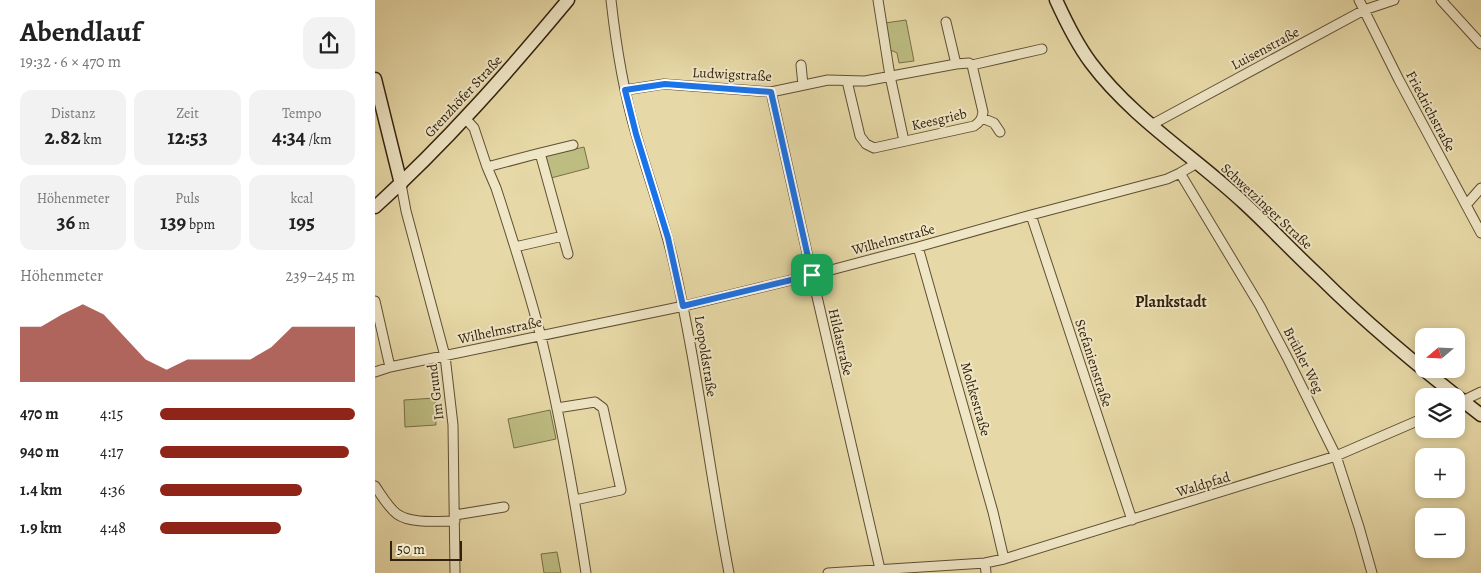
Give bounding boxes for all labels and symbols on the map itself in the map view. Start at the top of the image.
street label: Luisenstraße [1228,23,1303,74]
street label: Grenzhöfer Straße [420,51,507,142]
street label: Ludwigstraße [692,63,772,86]
street label: Friedrichstraße [1401,67,1460,155]
street label: Keesgrieb [910,104,969,135]
street label: Schwetzinger Straße [1217,159,1317,254]
street label: Wilhelmstraße [849,219,937,260]
pin [791,254,833,296]
district label: Plankstadt [1135,291,1208,313]
street label: Hildastraße [824,307,857,378]
street label: Wilhelmstraße [455,312,544,349]
street label: Leopoldstraße [690,314,721,398]
street label: Stefanienstraße [1070,317,1117,410]
street label: Brühler Weg [1279,324,1328,396]
north arrow [1415,328,1465,378]
street label: Moltkestraße [956,360,995,438]
street label: Im Grund [423,362,448,421]
street label: Waldpfad [1173,467,1233,502]
scale bar [390,538,463,561]

